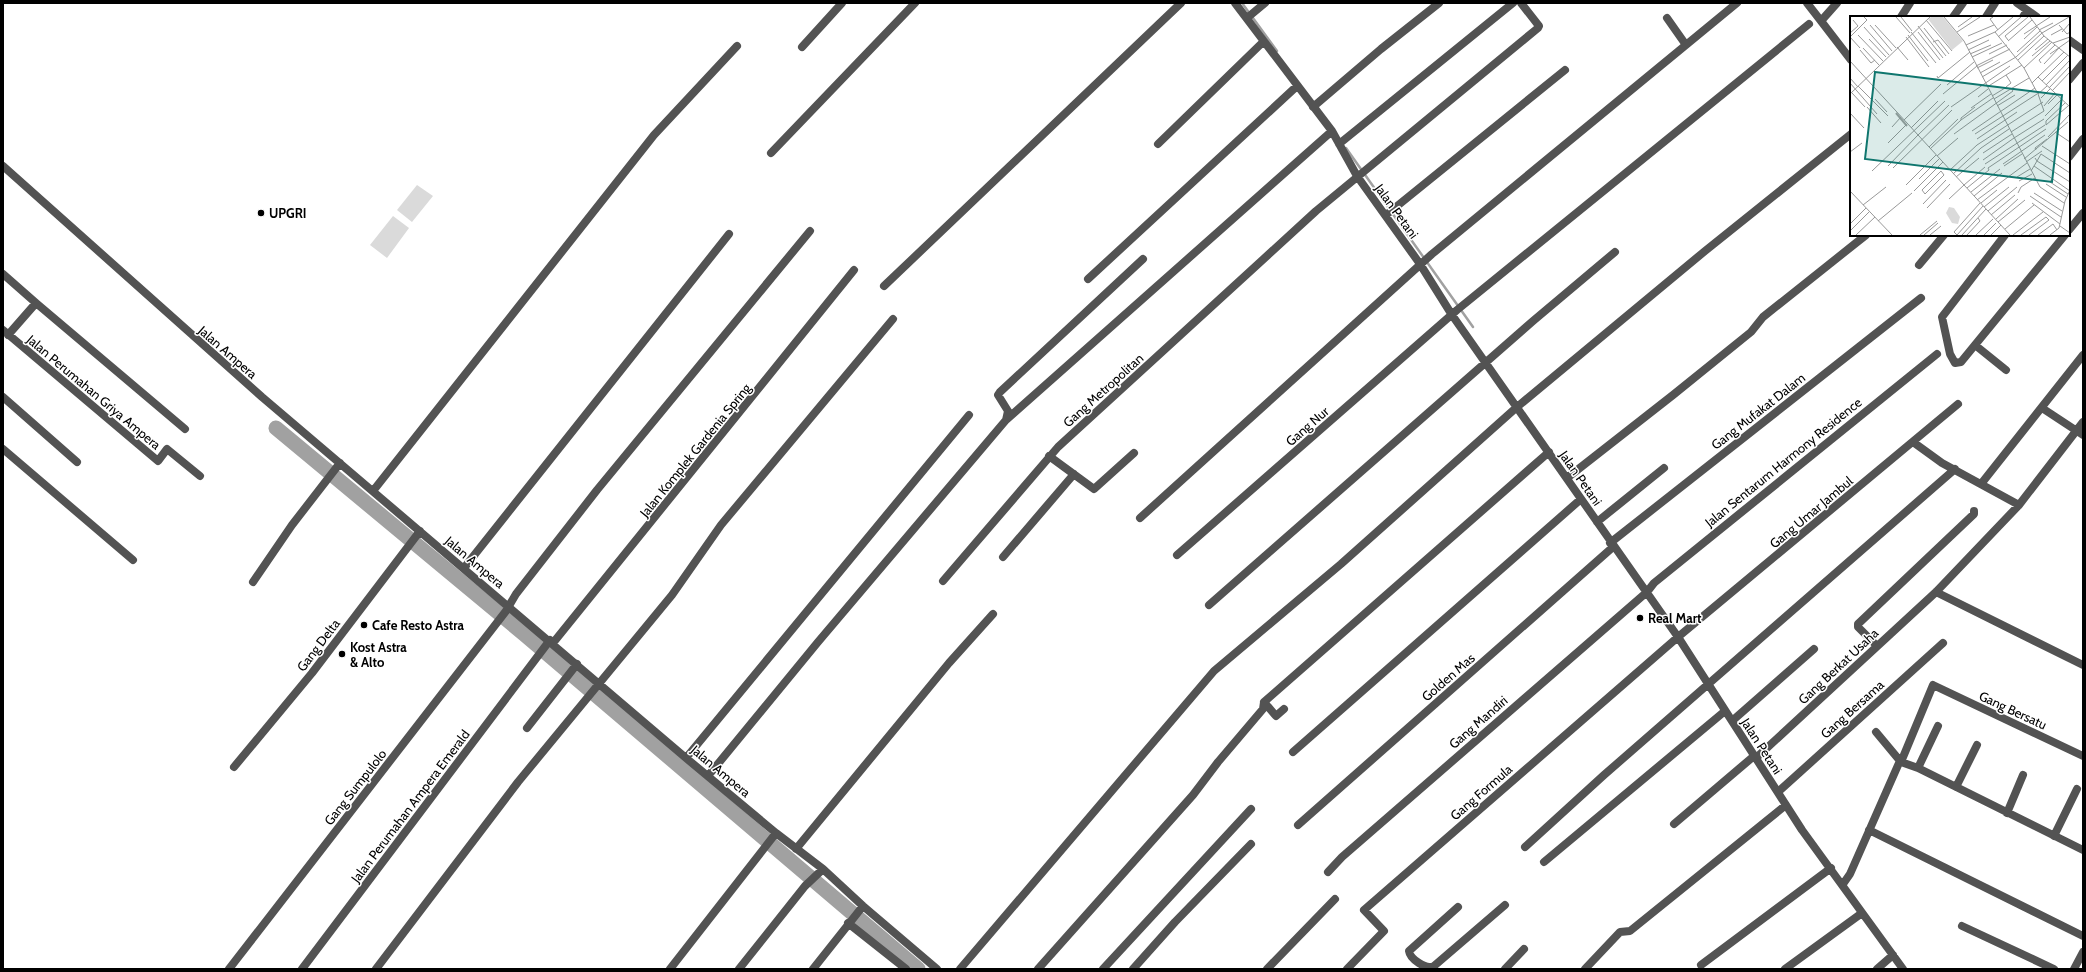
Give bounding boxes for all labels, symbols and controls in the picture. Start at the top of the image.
inset map [1850,16,2070,236]
street label: Jalan Petani [1371,180,1422,241]
place label: UPGRI [269,205,307,221]
marker: UPGRI [256,208,266,218]
street label: Jalan Ampera [195,322,261,382]
street label: Jalan Perumahan Griya Ampera [23,331,165,453]
street label: Gang Metropolitan [1060,350,1146,430]
street label: Gang Mufakat Dalam [1708,369,1808,453]
street label: Jalan Komplek Gardenia Spring [635,380,754,521]
street label: Jalan Sentarum Harmony Residence [1701,394,1865,531]
street label: Gang Nur [1282,402,1332,449]
street label: Jalan Petani [1556,447,1606,509]
street label: Gang Umar Jambul [1766,473,1856,551]
street label: Jalan Ampera [441,532,508,592]
place label: Real Mart [1648,610,1702,626]
marker: Real Mart [1635,613,1645,623]
street label: Gang Delta [293,615,343,674]
place label: Cafe Resto Astra [372,617,464,633]
marker: Cafe Resto Astra [359,620,369,630]
street label: Gang Berkat Usaha [1795,624,1882,707]
place label: Kost Astra & Alto [350,639,407,670]
marker: Kost Astra & Alto [337,649,347,659]
street label: Golden Mas [1418,649,1478,704]
street label: Gang Bersama [1817,676,1887,742]
street label: Gang Bersatu [1977,687,2050,733]
street label: Gang Mandiri [1445,692,1511,752]
street label: Jalan Petani [1737,714,1786,777]
street label: Jalan Perumahan Ampera Emerald [347,727,473,886]
street label: Jalan Ampera [687,741,754,801]
street label: Gang Sumpulolo [320,746,390,828]
street label: Gang Formula [1447,760,1516,823]

